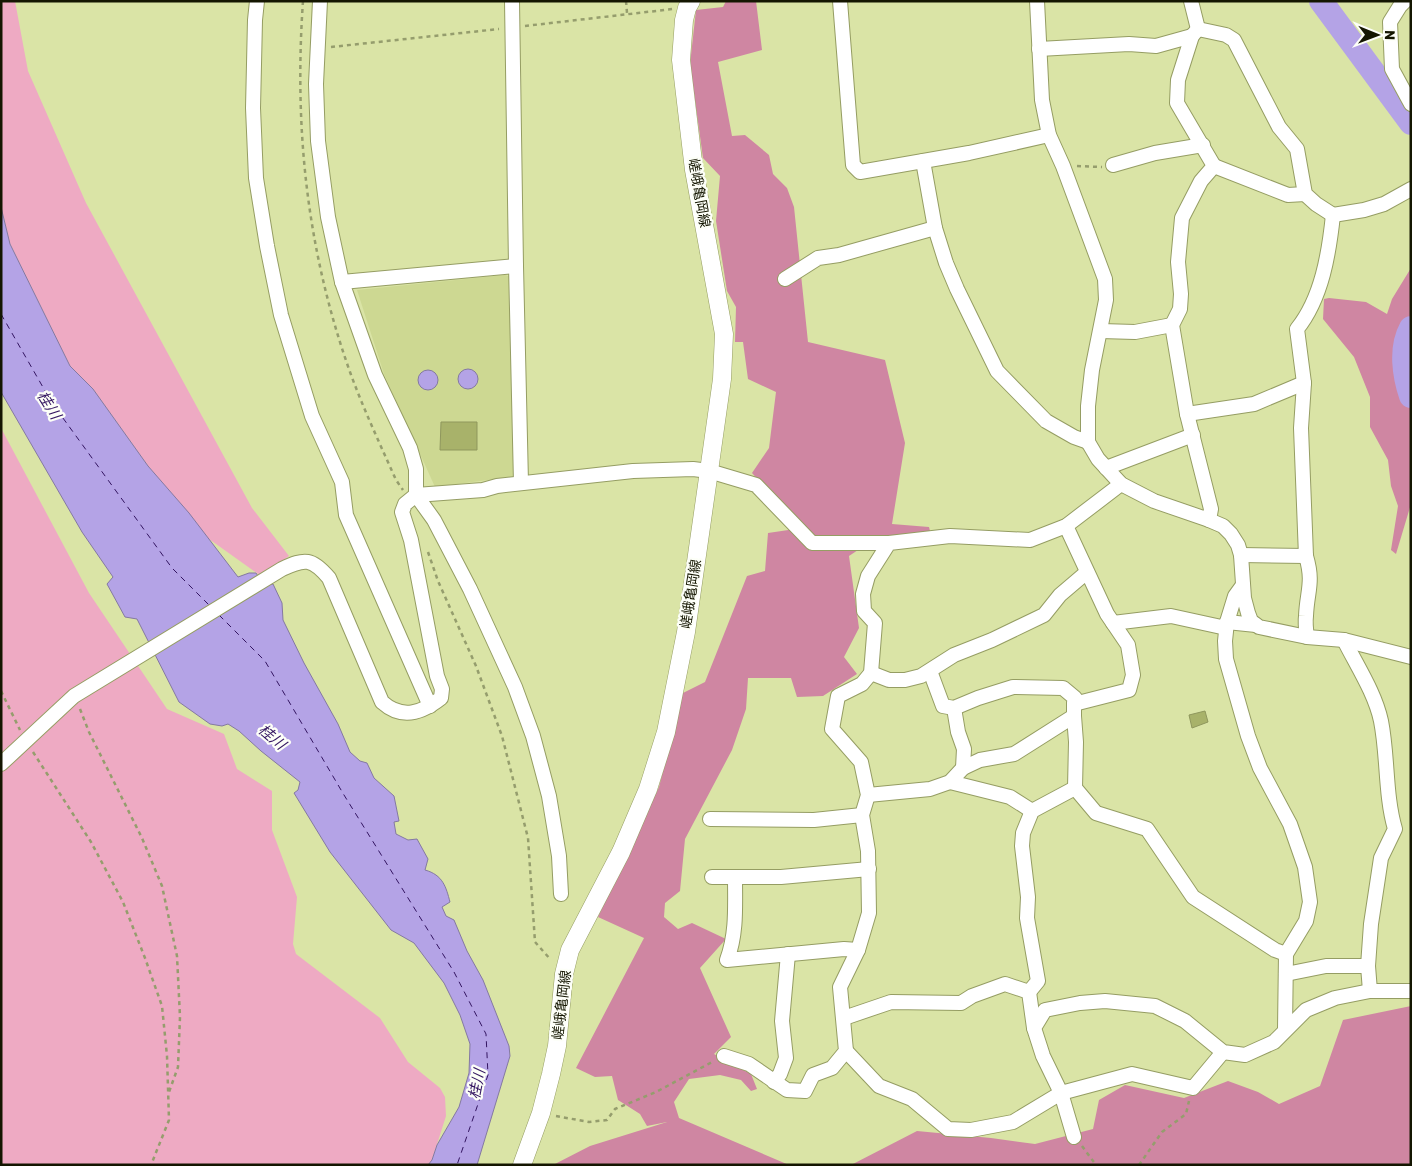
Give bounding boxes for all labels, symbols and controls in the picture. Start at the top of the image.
north arrow [1352,10,1402,60]
text: N [1381,30,1398,40]
street label: 嵯峨亀岡線 [685,157,713,229]
water label: 桂川 [33,388,66,424]
street label: 嵯峨亀岡線 [677,558,705,630]
water label: 桂川 [255,720,291,755]
street label: 嵯峨亀岡線 [549,969,575,1041]
water label: 桂川 [465,1066,489,1100]

